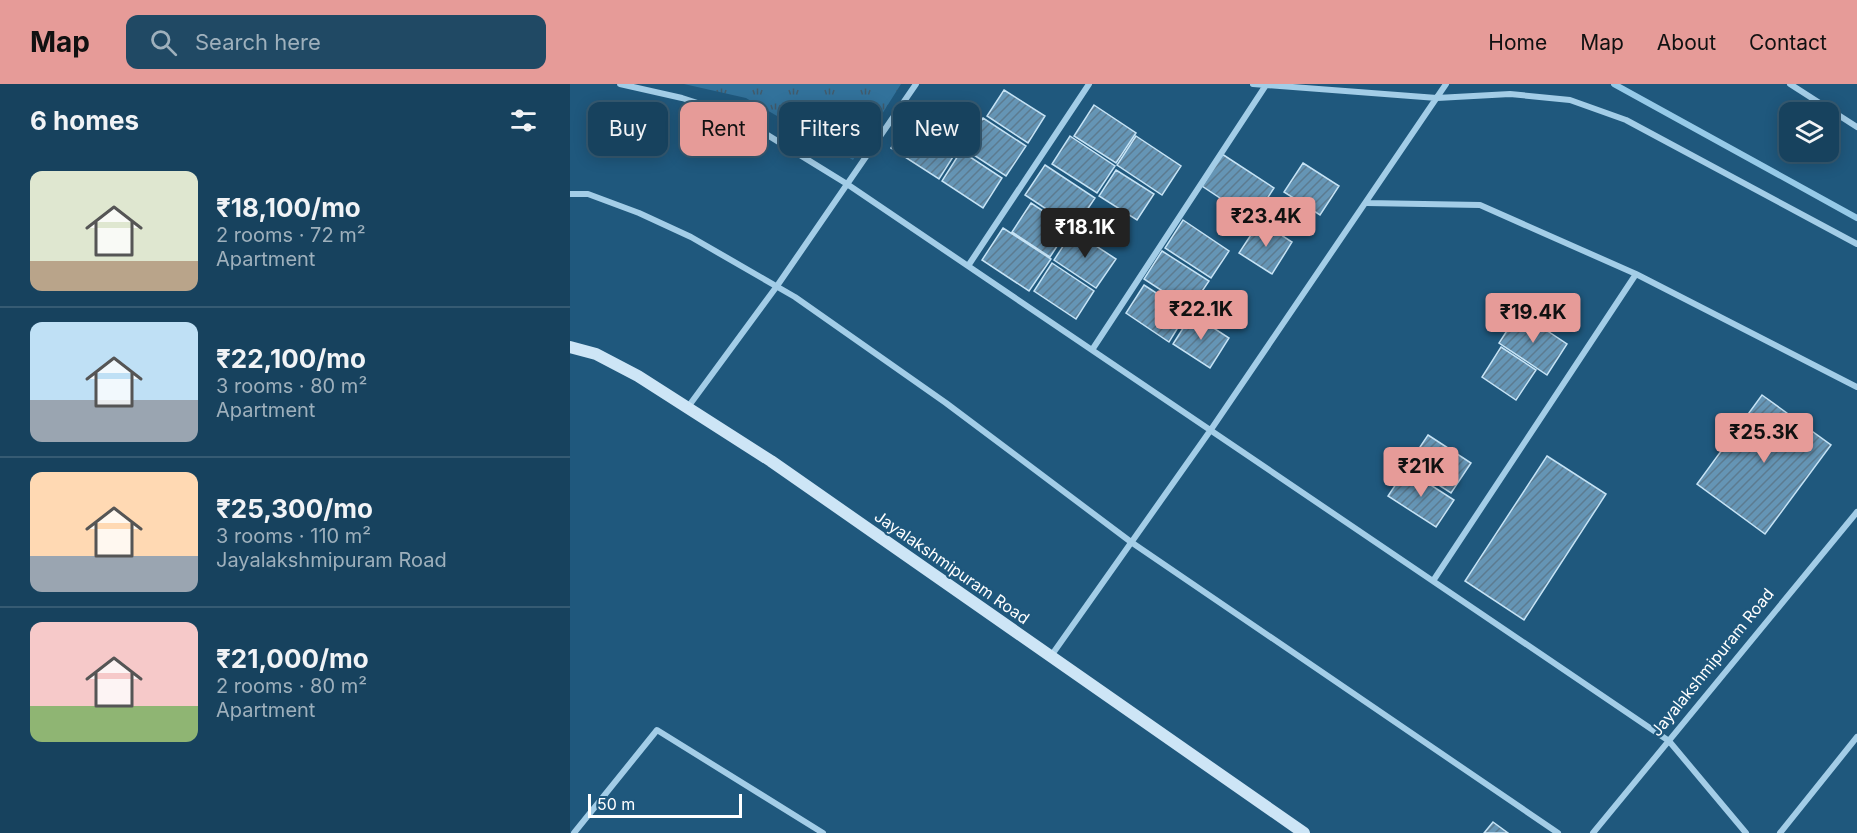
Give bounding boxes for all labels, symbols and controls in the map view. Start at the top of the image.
search box [126,15,546,69]
text: Map [30,25,90,59]
icon: search [147,26,180,59]
text: Search here [195,29,321,55]
text: Home [1488,30,1547,55]
text: Map [1580,30,1624,55]
text: About [1657,30,1716,55]
text: Contact [1749,30,1827,55]
chip: Buy [588,102,668,156]
chip: Rent [680,102,767,156]
chip: Filters [779,102,881,156]
chip: New [893,102,980,156]
map controls [1779,102,1839,162]
button: layers [1779,102,1839,162]
icon: filters [507,104,540,137]
text: 6 homes [30,105,139,136]
text: ₹18,100/mo [216,192,361,223]
icon: home [78,195,150,267]
pin: ₹23.4K [1217,197,1315,248]
text: ₹23.4K [1230,204,1302,228]
pin: ₹18.1K [1036,208,1134,259]
text: ₹18.1K [1055,215,1115,239]
text: 2 rooms · 72 m² [216,223,366,247]
text: Apartment [216,247,315,271]
pin: ₹22.1K [1152,290,1250,341]
pin: ₹19.4K [1484,293,1582,344]
text: ₹22.1K [1169,297,1233,321]
text: ₹19.4K [1499,300,1567,324]
text: ₹22,100/mo [216,343,366,374]
icon: home [78,346,150,418]
text: 3 rooms · 80 m² [216,374,367,398]
text: Apartment [216,398,315,422]
pin: ₹25.3K [1715,413,1813,464]
text: ₹25.3K [1729,420,1799,444]
pin: ₹21K [1385,447,1457,498]
text: ₹21K [1397,454,1445,478]
text: ₹25,300/mo [216,493,373,524]
icon: home [78,496,150,568]
street label: Jayalakshmipuram Road [871,506,1033,628]
text: 3 rooms · 110 m² [216,524,371,548]
text: Jayalakshmipuram Road [216,548,447,572]
street label: Jayalakshmipuram Road [1646,584,1778,740]
text: ₹21,000/mo [216,643,369,674]
icon: home [78,646,150,718]
text: 2 rooms · 80 m² [216,674,367,698]
text: Apartment [216,698,315,722]
scale bar [588,791,742,818]
text: 50 m [597,794,635,814]

